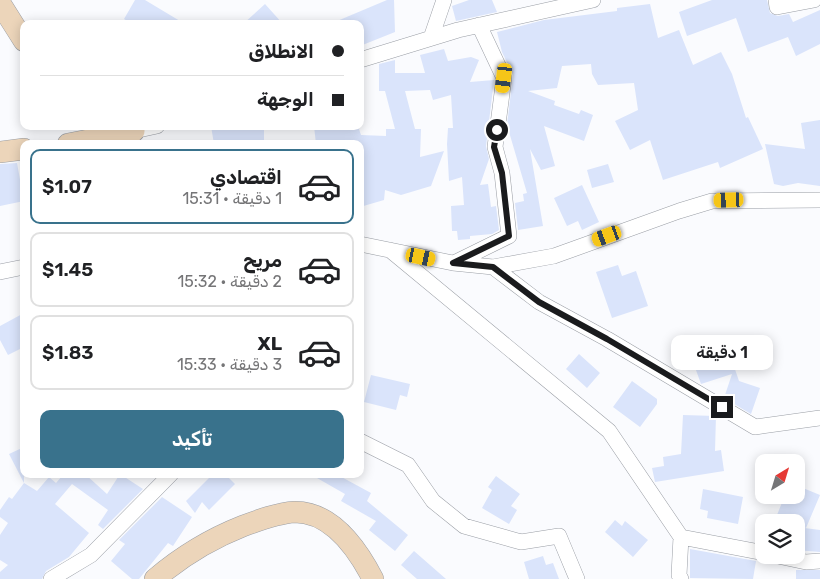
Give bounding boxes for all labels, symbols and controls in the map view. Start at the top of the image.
text: الانطلاق [248,40,314,63]
car [494,62,513,94]
text: الوجهة [257,88,314,111]
route start [486,119,508,141]
icon: car [297,164,342,209]
text: اقتصادي [210,166,282,189]
text: $1.07 [42,175,92,198]
text: 1 دقيقة · 15:31 [183,189,282,208]
car [713,192,744,208]
car [590,224,623,248]
icon: car [297,247,342,292]
car [404,247,437,267]
text: مريح [243,249,282,272]
text: $1.45 [42,258,93,281]
text: 2 دقيقة · 15:32 [177,272,282,291]
icon: car [297,330,342,375]
text: XL [258,332,282,355]
callout: 1 دقيقة [671,334,773,370]
text: $1.83 [42,341,94,364]
text: 1 دقيقة [696,343,748,362]
text: 3 دقيقة · 15:33 [177,355,282,374]
route end [711,396,733,418]
button: تأكيد [40,410,344,468]
north arrow [755,454,805,504]
map controls [755,454,805,564]
button: layers [755,514,805,564]

